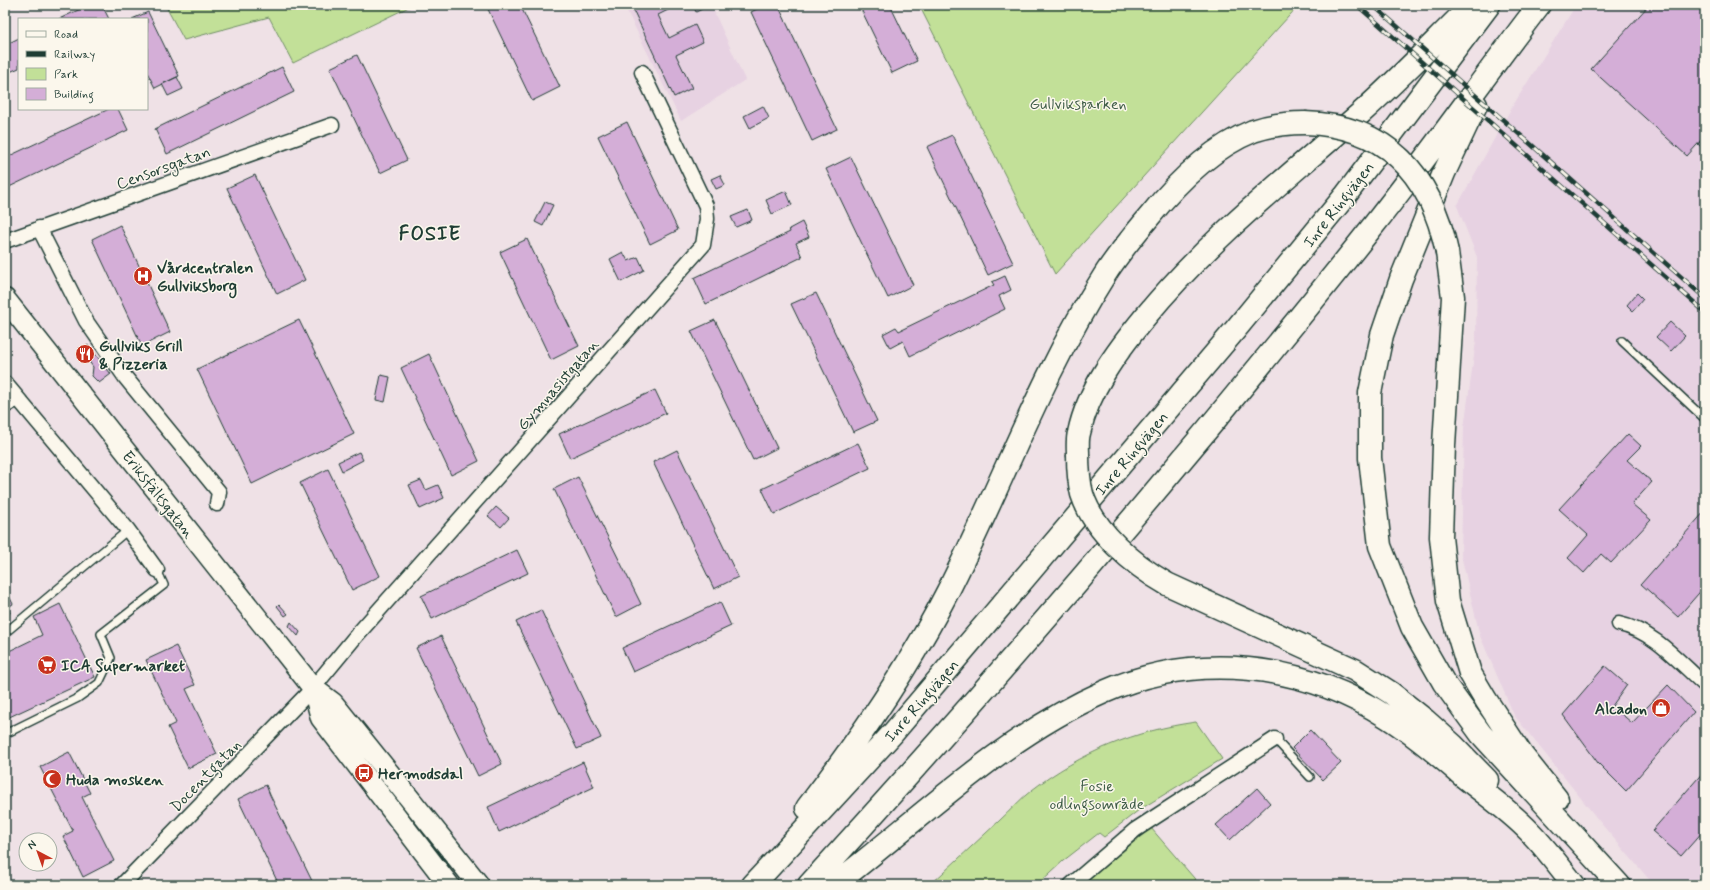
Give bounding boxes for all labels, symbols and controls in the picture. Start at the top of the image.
legend [18,18,148,110]
text: Road [54,27,78,43]
text: Railway [54,47,96,63]
text: Park [54,67,78,83]
text: Building [54,87,94,104]
park label: Gullviksparken [1029,94,1127,115]
street label: Censorsgatan [114,142,214,196]
street label: Inre Ringvägen [1299,158,1380,253]
district label: FOSIE [399,221,461,248]
place label: Vårdcentralen Gullviksborg [157,258,254,299]
hospital icon: Vårdcentralen Gullviksborg [132,265,154,287]
street label: Gymnasistgatan [513,334,604,435]
place label: Gullviks Grill & Pizzeria [99,336,183,375]
restaurant icon: Gullviks Grill & Pizzeria [74,343,96,365]
street label: Inre Ringvägen [1091,408,1174,501]
street label: Eriksfältsgatan [117,447,199,544]
supermarket icon: ICA Supermarket [36,654,58,676]
street label: Inre Ringvägen [880,655,965,748]
place label: ICA Supermarket [61,656,185,677]
shop icon: Alcadon [1650,697,1672,719]
place label: Alcadon [1595,699,1647,720]
street label: Docentgatan [166,735,247,818]
bus stop icon: Hermodsdal [353,762,375,784]
place label: Hermodsdal [378,764,463,785]
mosque icon: Huda mosken [41,768,63,790]
place label: Huda mosken [66,770,164,791]
park label: Fosie odlingsområde [1050,776,1145,816]
north arrow [18,832,58,872]
text: N [25,838,39,853]

